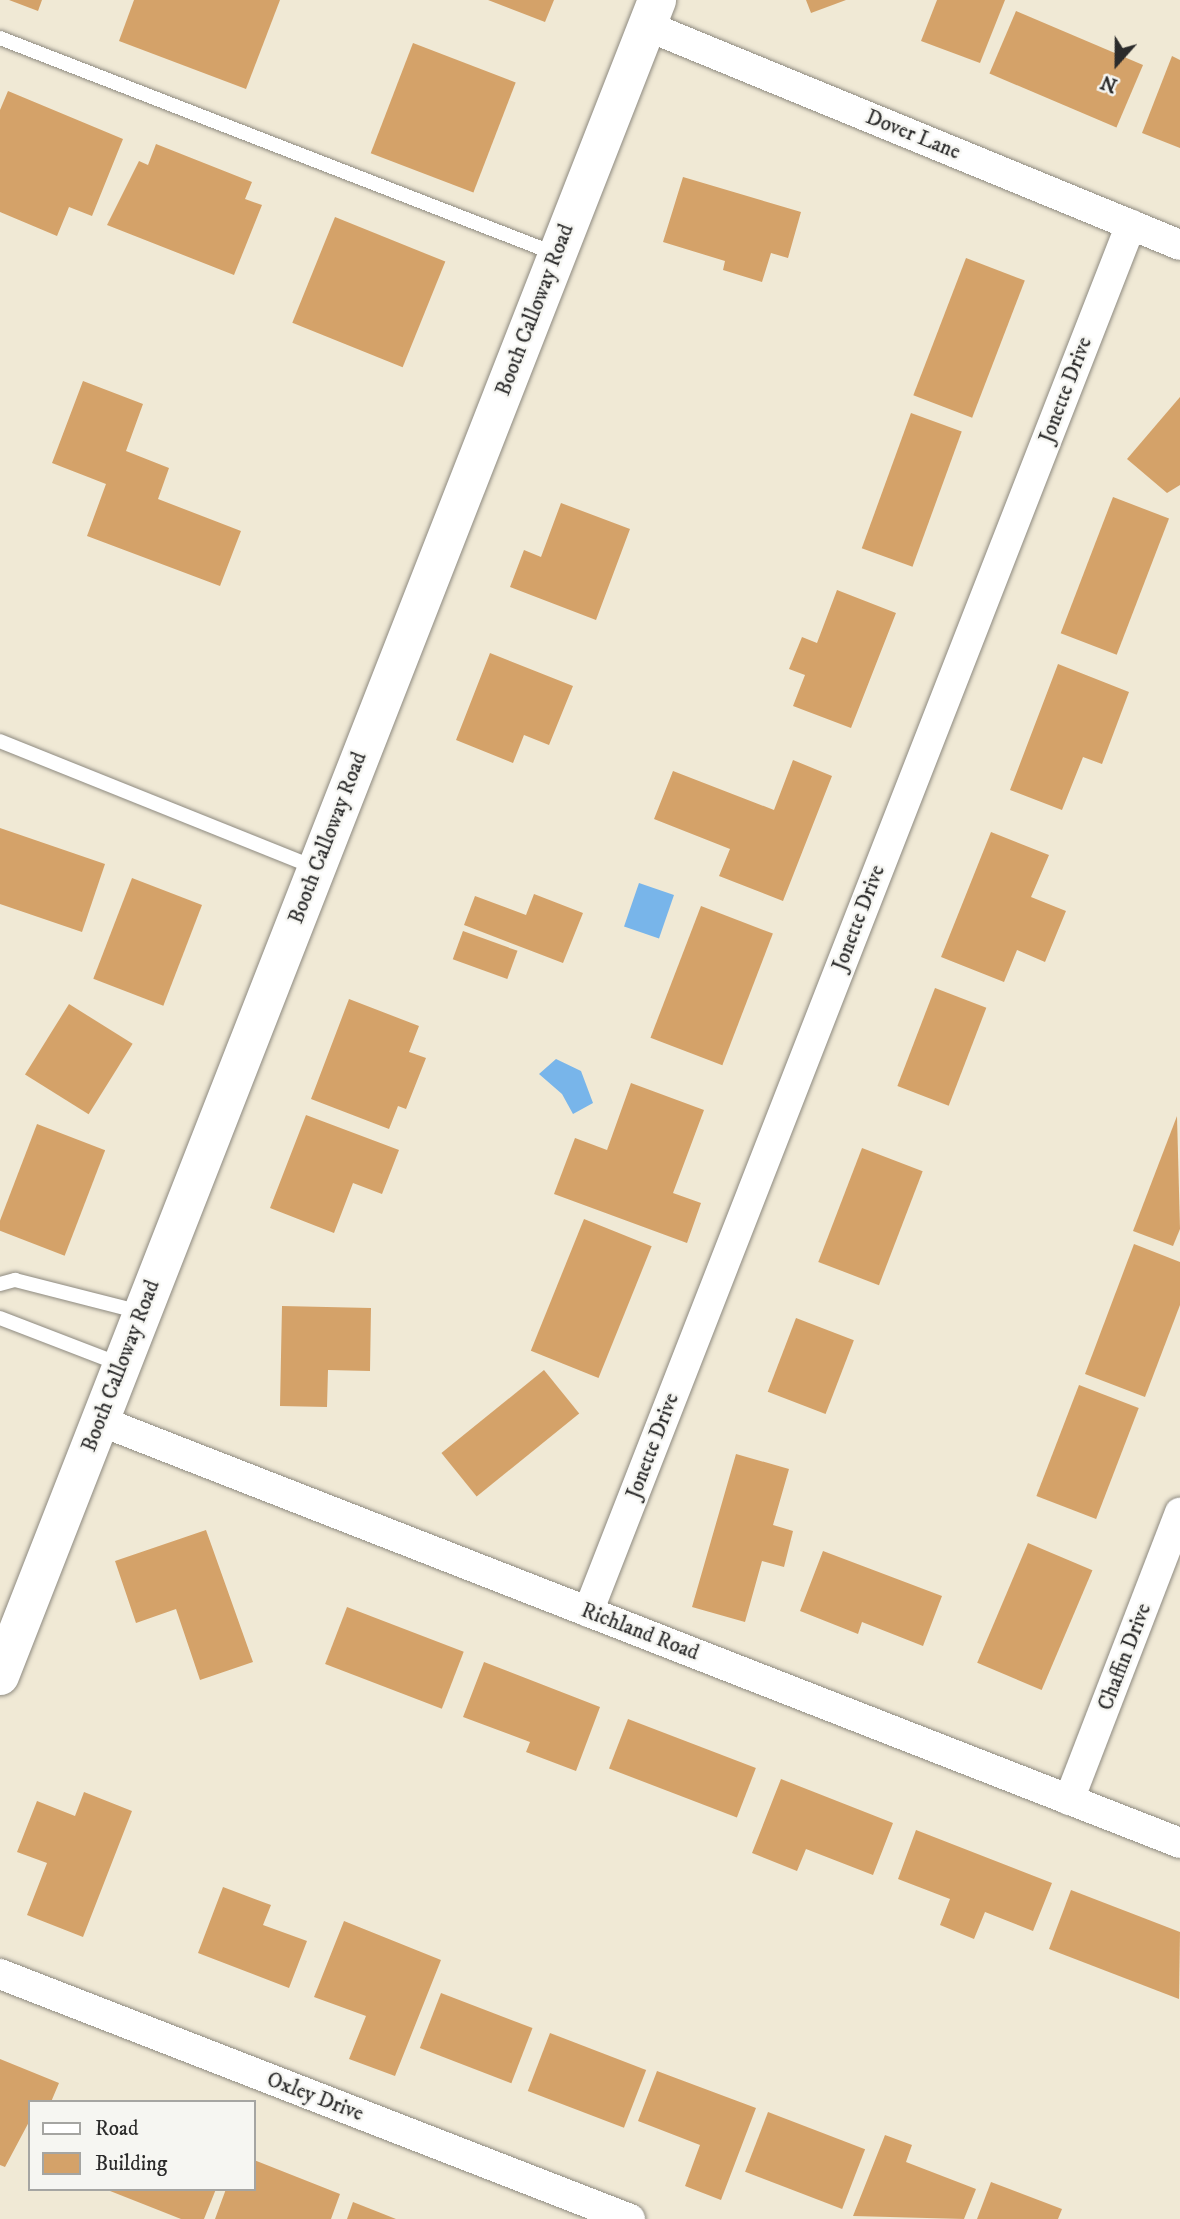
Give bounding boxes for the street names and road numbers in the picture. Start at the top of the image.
street label: Dover Lane [862,105,964,165]
street label: Booth Calloway Road [491,221,579,399]
street label: Jonette Drive [1034,334,1098,446]
street label: Booth Calloway Road [284,749,372,927]
street label: Jonette Drive [827,862,891,974]
street label: Booth Calloway Road [77,1277,165,1455]
street label: Jonette Drive [621,1390,685,1502]
street label: Richland Road [578,1598,702,1666]
street label: Chaffin Drive [1093,1600,1157,1714]
street label: Oxley Drive [263,2067,367,2127]

